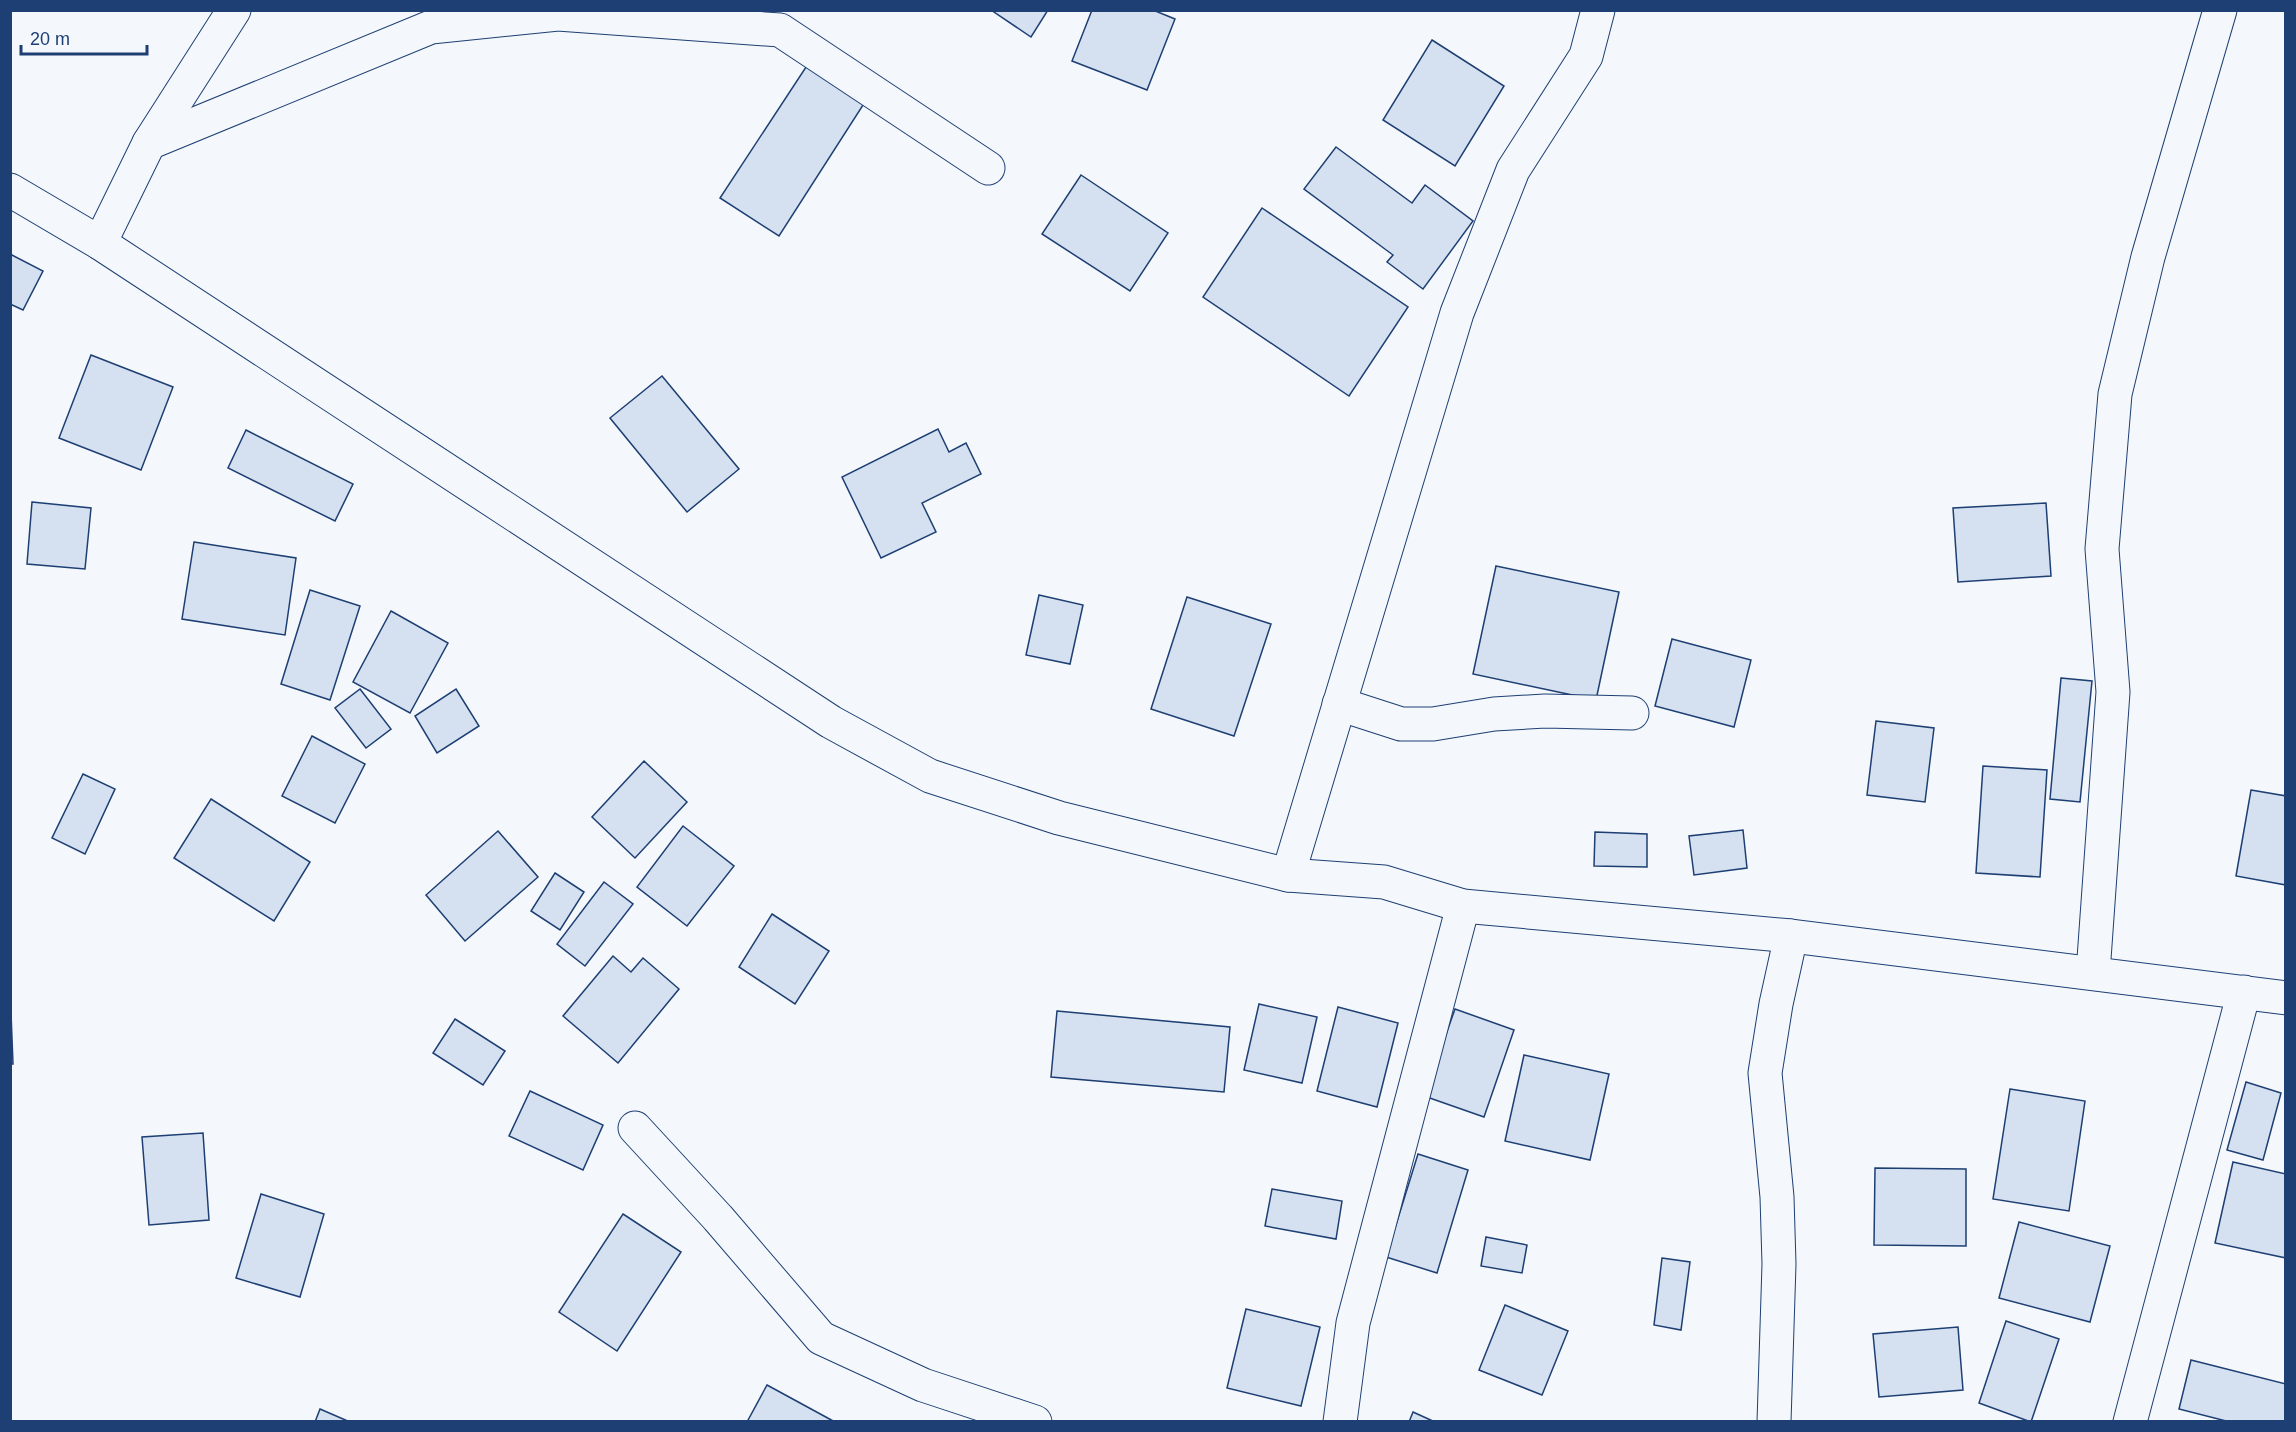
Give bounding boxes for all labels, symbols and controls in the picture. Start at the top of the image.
scale bar [21,18,147,56]
text: 20 m [30,29,70,49]

